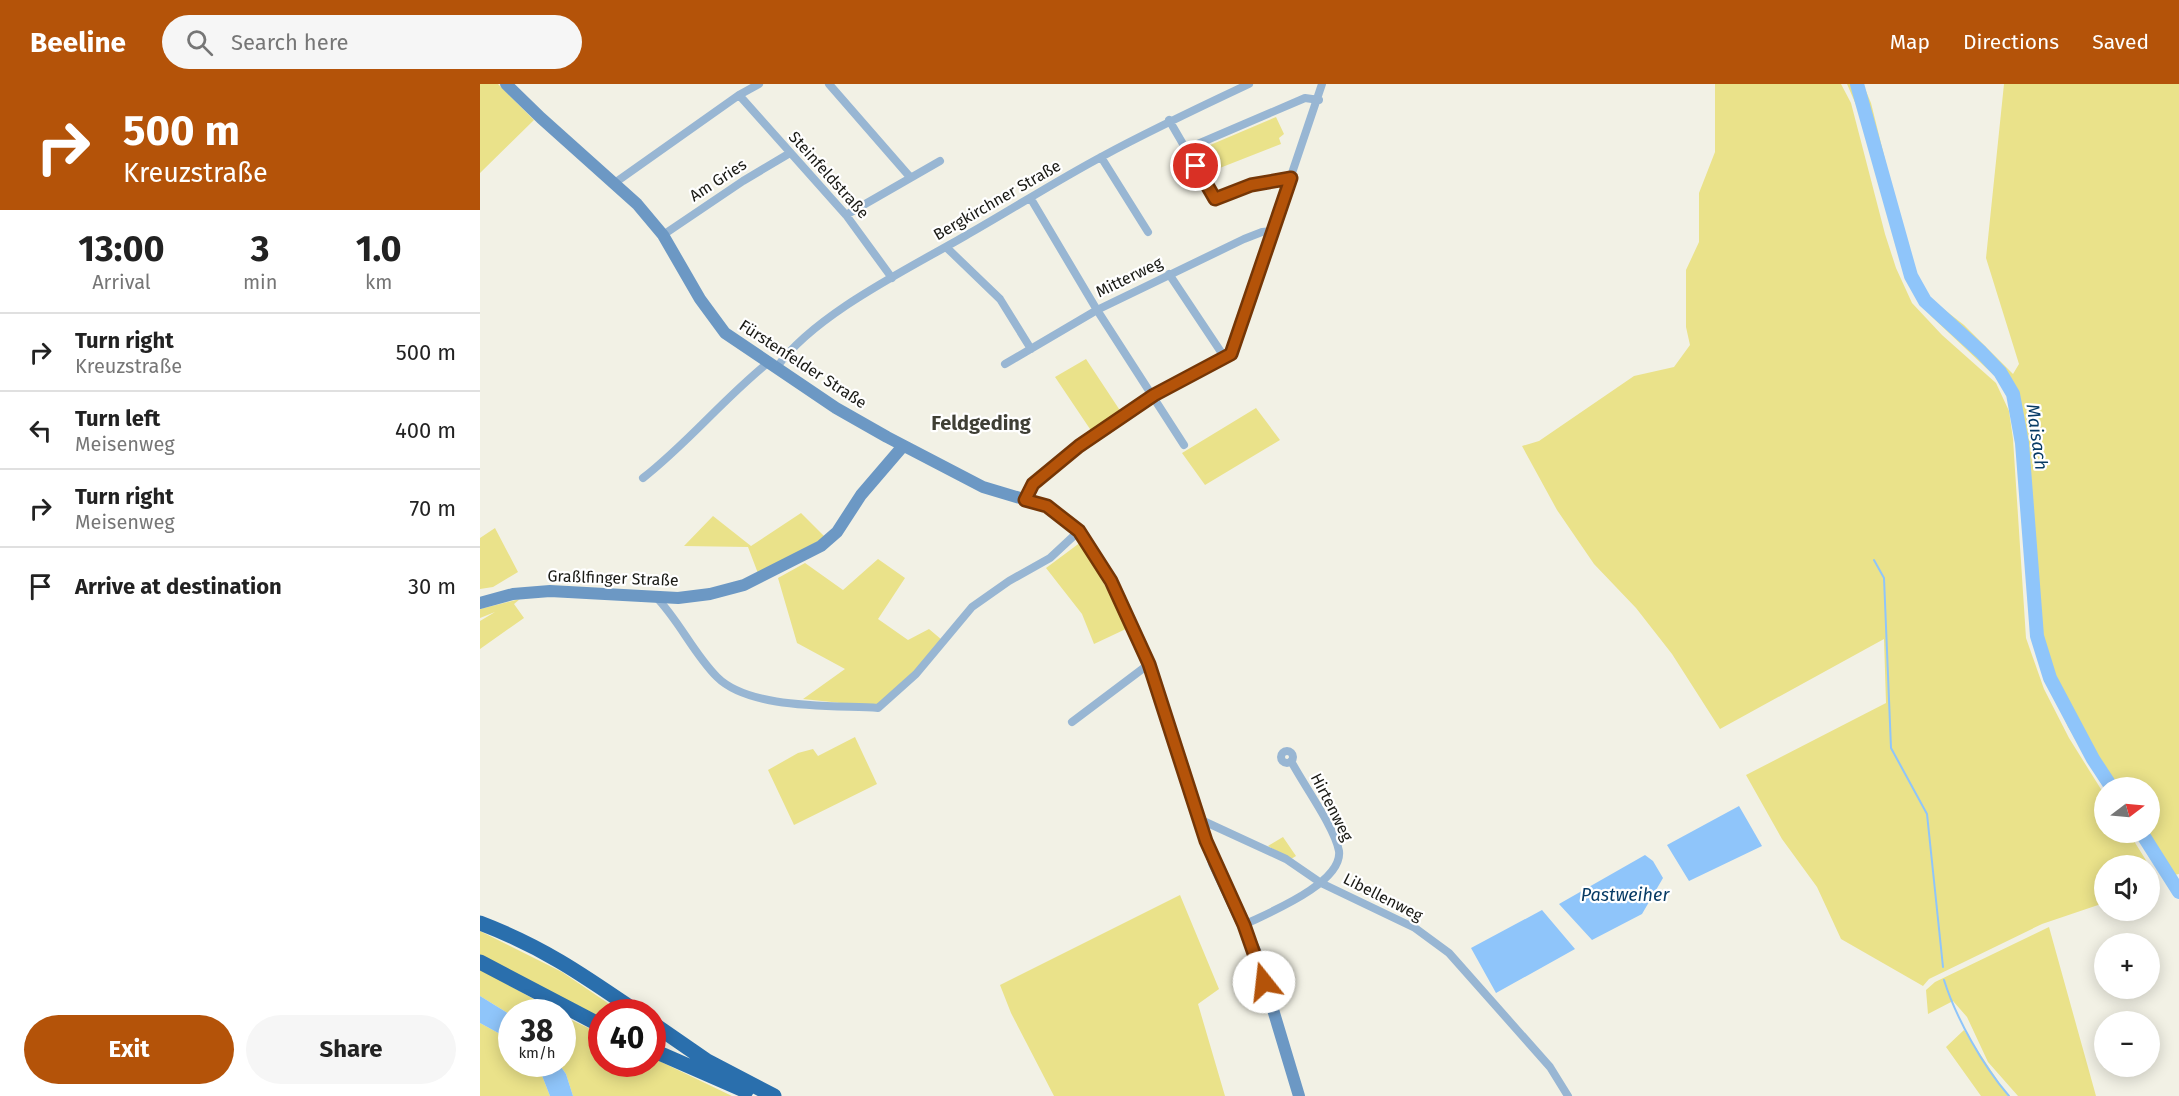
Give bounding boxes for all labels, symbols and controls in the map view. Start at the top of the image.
search box [162,15,582,69]
text: Beeline [30,26,126,59]
icon: search [183,26,216,59]
text: Search here [231,29,349,56]
text: Map [1890,29,1930,55]
text: Directions [1963,29,2059,55]
text: Saved [2092,29,2149,55]
text: 500 m [123,106,240,156]
icon: right [24,108,102,186]
street label: Steinfeldstraße [785,127,873,223]
pin [1170,140,1221,191]
icon: arrive [1179,149,1212,182]
street label: Am Gries [686,155,750,205]
street label: Bergkirchner Straße [930,156,1064,244]
text: Kreuzstraße [123,157,268,189]
text: 13:00 [78,227,165,271]
text: 3 [251,227,269,271]
text: 1.0 [356,227,402,271]
street label: Mitterweg [1093,252,1166,301]
text: Arrival [92,270,151,294]
text: min [243,270,277,294]
text: km [365,270,392,294]
street label: Fürstenfelder Straße [736,316,870,412]
text: Turn right [75,327,174,354]
icon: right [24,336,57,369]
text: 500 m [396,339,456,366]
text: Kreuzstraße [75,354,182,378]
water label: Maisach [2021,402,2053,472]
text: Turn left [75,405,160,432]
district label: Feldgeding [931,411,1032,435]
icon: left [24,414,57,447]
text: 400 m [395,417,456,444]
text: Meisenweg [75,432,175,456]
text: Turn right [75,483,174,510]
icon: right [24,492,57,525]
text: 70 m [410,495,456,522]
text: Meisenweg [75,510,175,534]
street label: Graßlfinger Straße [547,566,679,590]
icon: arrive [24,570,57,603]
text: Arrive at destination [75,573,282,600]
text: 30 m [408,573,456,600]
street label: Hirtenweg [1307,770,1358,845]
north arrow [2094,777,2160,843]
map controls [2094,777,2160,1077]
button: sound [2094,855,2160,921]
street label: Libellenweg [1340,869,1427,925]
water label: Pastweiher [1581,884,1670,906]
button: + [2094,933,2160,999]
position arrow [1232,950,1296,1014]
speed limit sign: 40 [588,999,666,1077]
button: − [2094,1011,2160,1077]
text: 38 [520,1013,554,1049]
button: Exit [24,1015,234,1084]
button: Share [246,1015,456,1084]
text: km/h [518,1044,556,1062]

